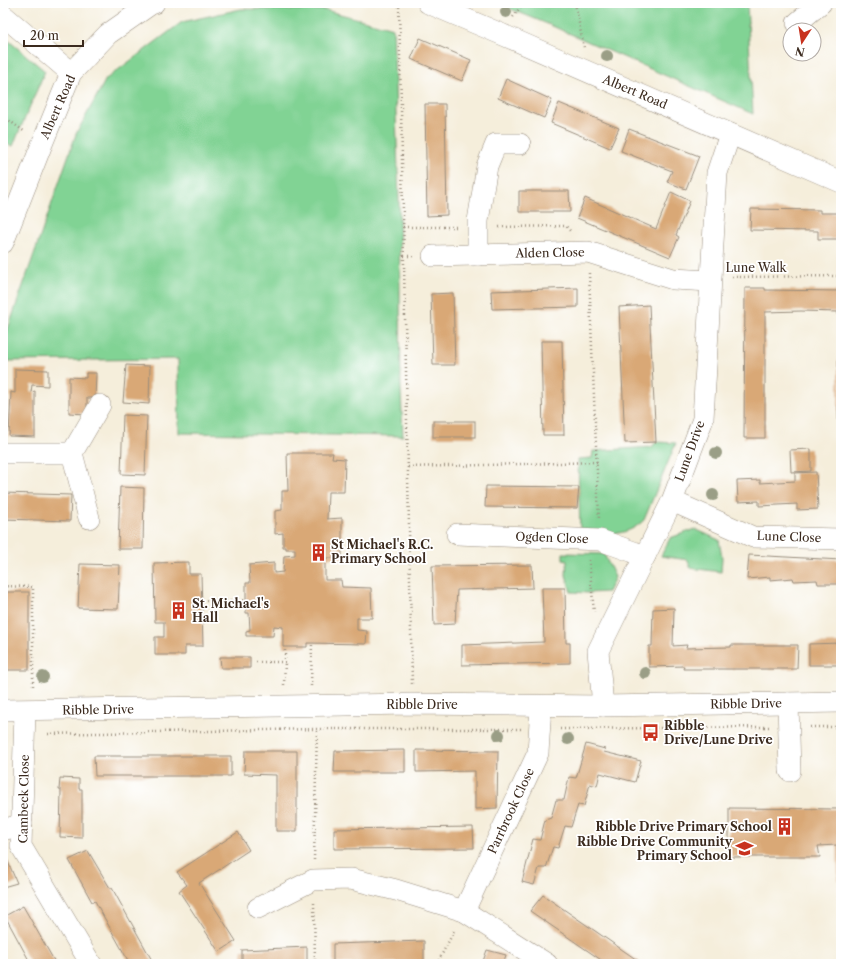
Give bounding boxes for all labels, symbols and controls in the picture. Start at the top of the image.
scale bar [24,22,83,48]
north arrow [782,22,822,62]
text: 20 m [30,28,59,43]
text: N [793,44,806,60]
street label: Albert Road [600,71,670,112]
street label: Albert Road [36,72,79,142]
street label: Alden Close [514,244,585,261]
street label: Lune Walk [725,260,788,275]
street label: Lune Drive [672,418,708,483]
street label: Lune Close [756,528,822,545]
street label: Ogden Close [515,529,589,546]
place label: St Michael's R.C. Primary School [331,537,433,566]
building icon: St Michael's R.C. Primary School [308,542,328,562]
place label: St. Michael's Hall [192,596,270,625]
building icon: St. Michael's Hall [169,601,189,621]
street label: Ribble Drive [710,695,782,712]
street label: Ribble Drive [386,697,458,712]
street label: Ribble Drive [62,701,134,718]
place label: Ribble Drive/Lune Drive [664,718,773,747]
bus stop icon: Ribble Drive/Lune Drive [641,723,661,743]
street label: Cambeck Close [15,754,32,844]
street label: Parrbrook Close [484,765,537,856]
building icon: Ribble Drive Primary School [775,817,795,837]
place label: Ribble Drive Primary School [596,819,772,834]
place label: Ribble Drive Community Primary School [577,834,733,863]
school or university icon: Ribble Drive Community Primary School [735,839,755,859]

